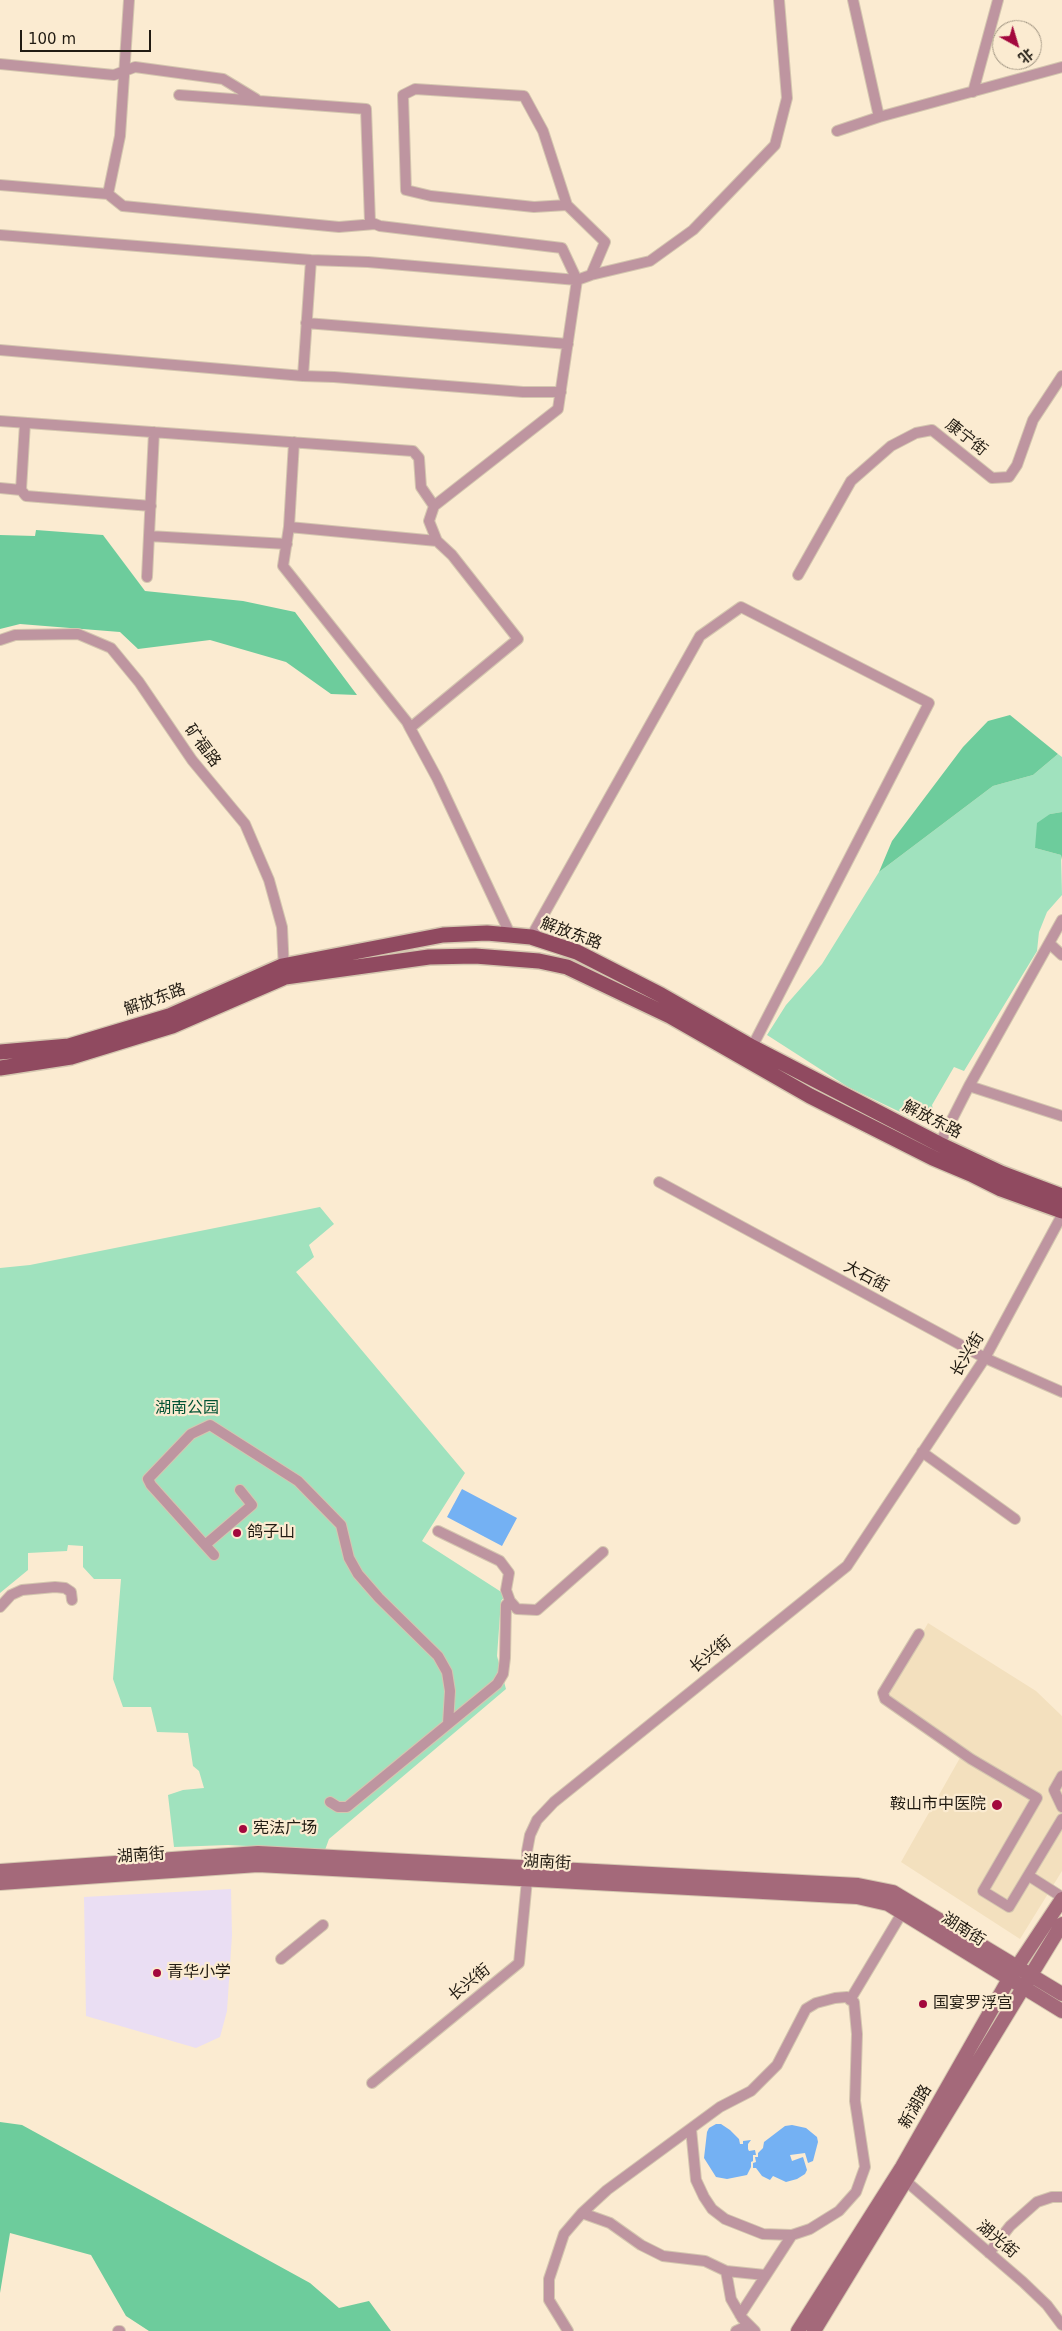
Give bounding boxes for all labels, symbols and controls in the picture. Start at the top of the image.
scale bar [22,20,154,52]
north arrow [992,20,1042,70]
text: 100 m [28,30,76,48]
text: 北 [1015,45,1036,67]
street label: 康宁街 [941,416,991,460]
street label: 矿福路 [180,721,224,771]
street label: 解放东路 [538,914,604,954]
street label: 解放东路 [122,980,188,1020]
street label: 解放东路 [899,1097,965,1143]
street label: 大石街 [840,1257,892,1297]
street label: 长兴街 [947,1329,989,1381]
park label: 湖南公园 [155,1399,219,1419]
place label: 鸽子山 [247,1523,295,1543]
marker: 鸽子山 [231,1527,243,1539]
street label: 长兴街 [686,1632,736,1678]
place label: 鞍山市中医院 [890,1795,986,1815]
marker: 鞍山市中医院 [990,1798,1004,1812]
place label: 宪法广场 [253,1819,317,1839]
marker: 宪法广场 [237,1823,249,1835]
street label: 湖南街 [116,1845,166,1867]
street label: 湖南街 [523,1852,571,1874]
street label: 湖南街 [938,1909,988,1951]
street label: 长兴街 [445,1960,495,2006]
place label: 青华小学 [167,1963,231,1983]
marker: 青华小学 [151,1967,163,1979]
place label: 国宴罗浮宫 [933,1994,1013,2014]
marker: 国宴罗浮宫 [917,1998,929,2010]
street label: 新湖路 [896,2081,936,2133]
street label: 湖光街 [972,2217,1022,2263]

